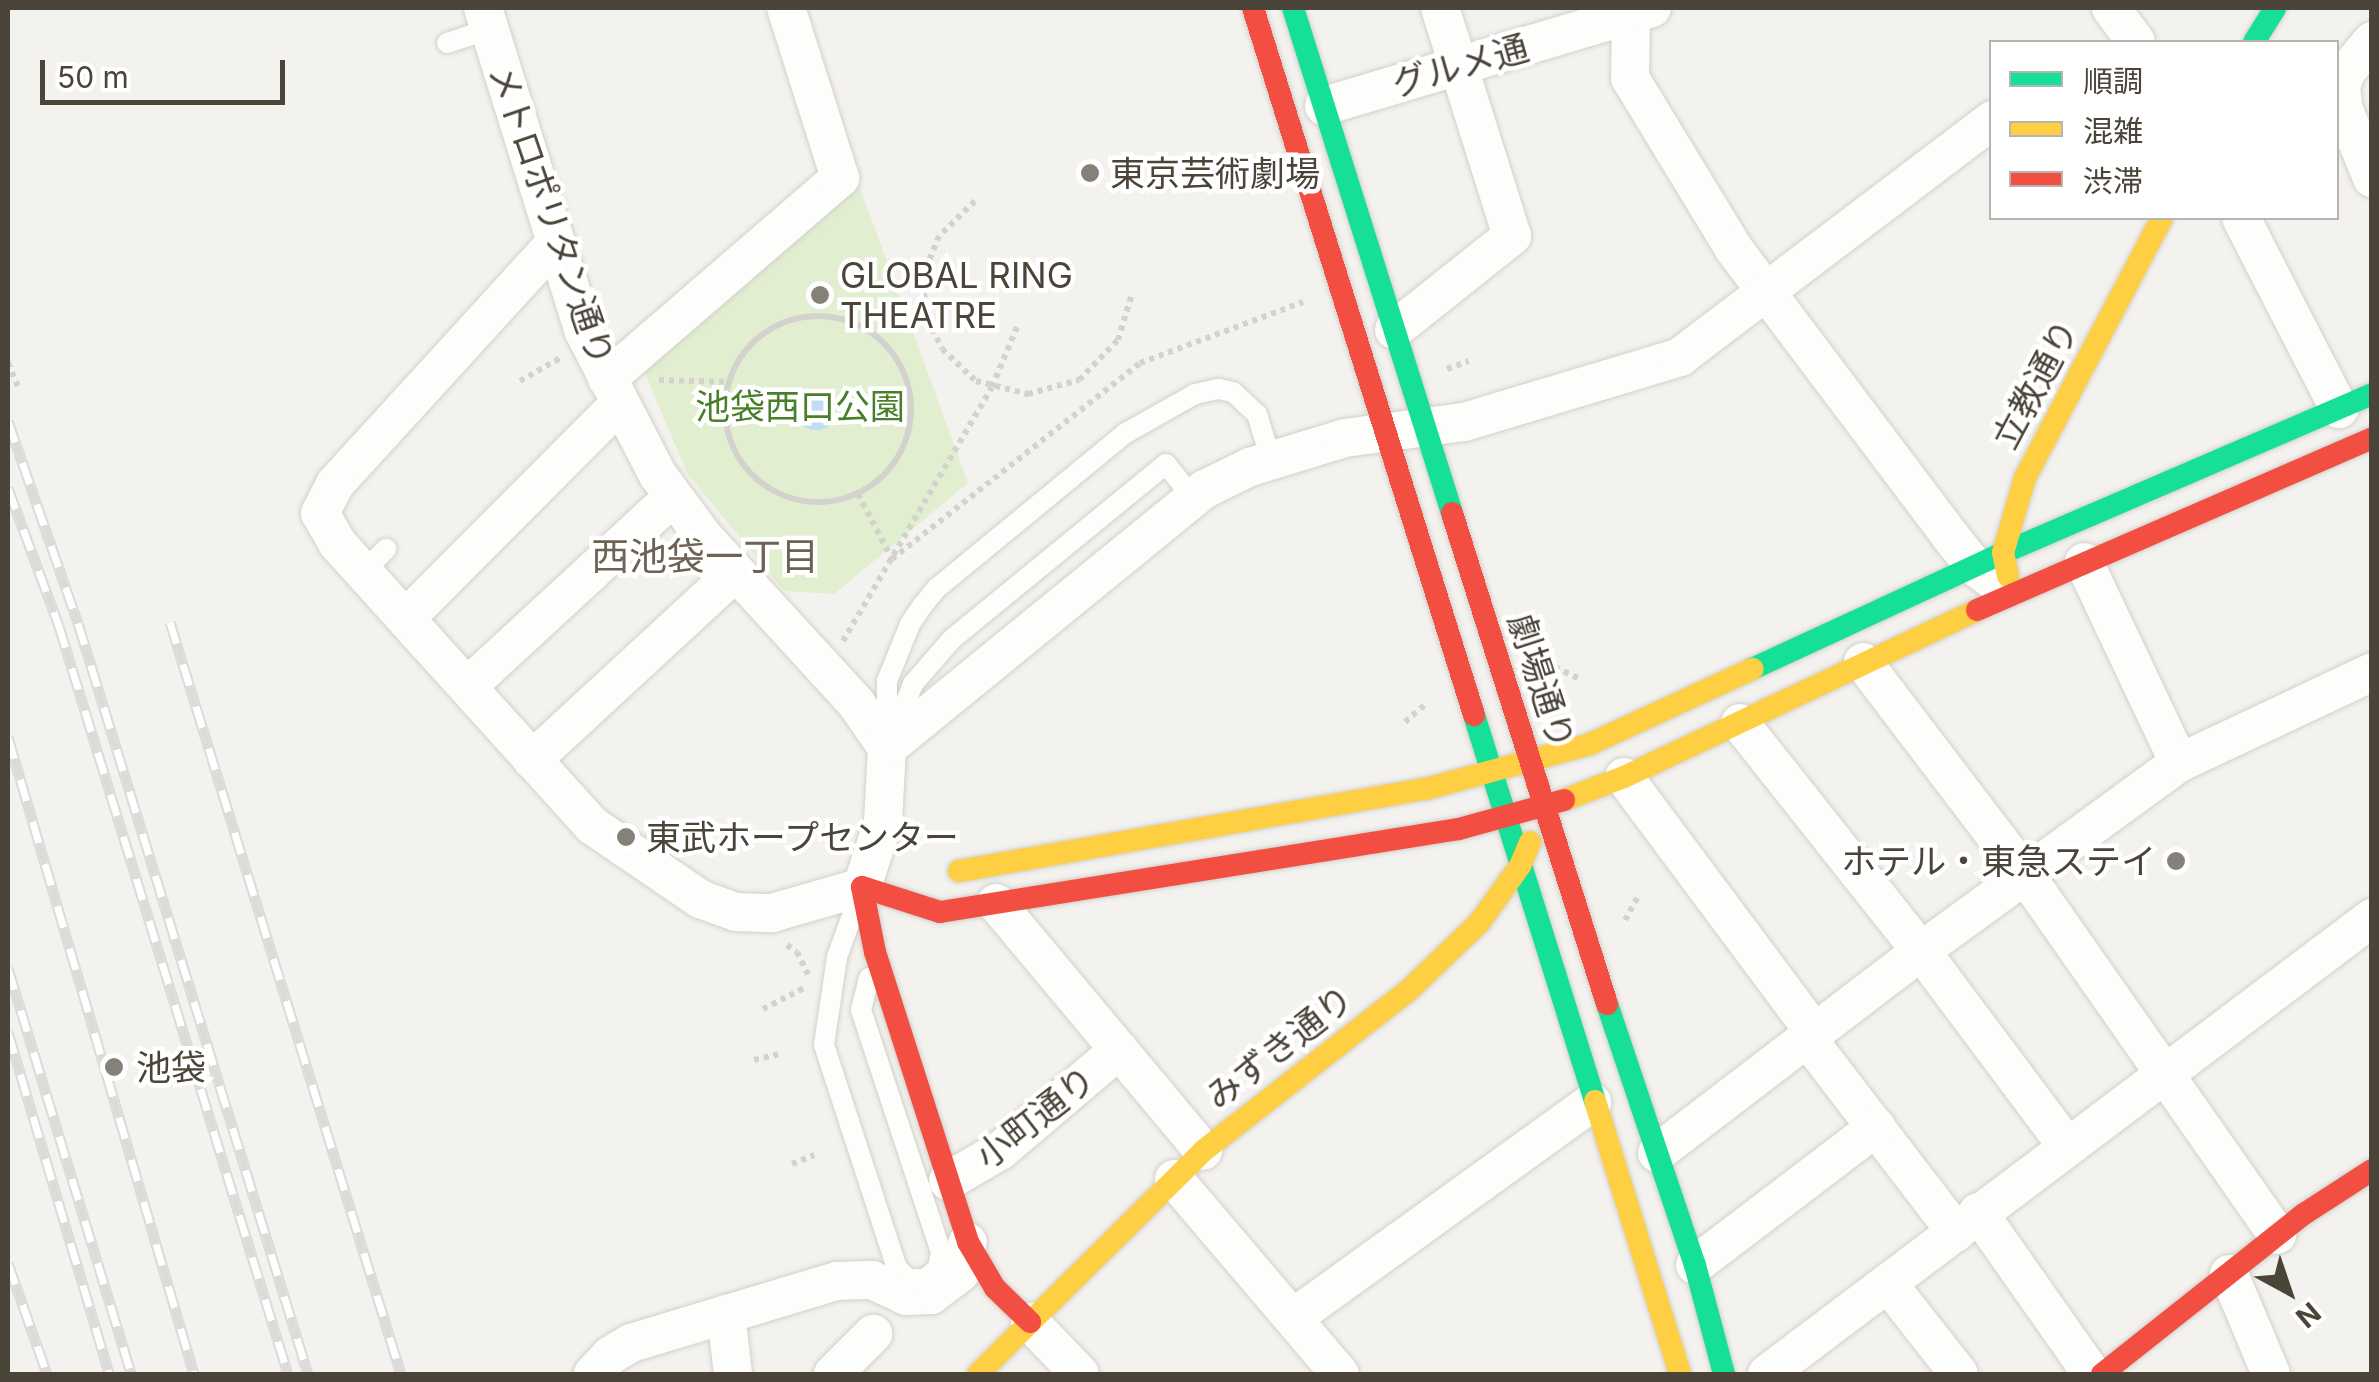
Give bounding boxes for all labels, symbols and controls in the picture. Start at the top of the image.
street label: グルメ通 [1387,26,1533,104]
scale bar [45,40,290,102]
legend [1989,40,2339,220]
text: 50 m [57,59,129,95]
street label: メトロポリタン通り [481,59,623,371]
text: 順調 [2083,63,2143,99]
text: 混雑 [2083,113,2143,149]
place label: 東京芸術劇場 [1110,152,1320,194]
marker: 東京芸術劇場 [1079,162,1101,184]
text: 渋滞 [2083,163,2143,199]
place label: GLOBAL RING THEATRE [840,254,1073,336]
marker: GLOBAL RING THEATRE [809,284,831,306]
street label: 立教通り [1984,312,2086,456]
park label: 池袋西口公園 [695,385,905,427]
district label: 西池袋一丁目 [591,534,819,580]
street label: 劇場通り [1500,608,1584,754]
place label: 東武ホープセンター [646,816,961,858]
marker: 東武ホープセンター [615,826,637,848]
place label: ホテル・東急ステイ [1841,840,2156,882]
marker: ホテル・東急ステイ [2165,850,2187,872]
street label: みずき通り [1197,977,1361,1117]
place label: 池袋 [136,1046,206,1088]
marker: 池袋 [101,1054,127,1080]
street label: 小町通り [967,1057,1103,1177]
north arrow [2239,1242,2339,1342]
text: N [2289,1295,2327,1335]

